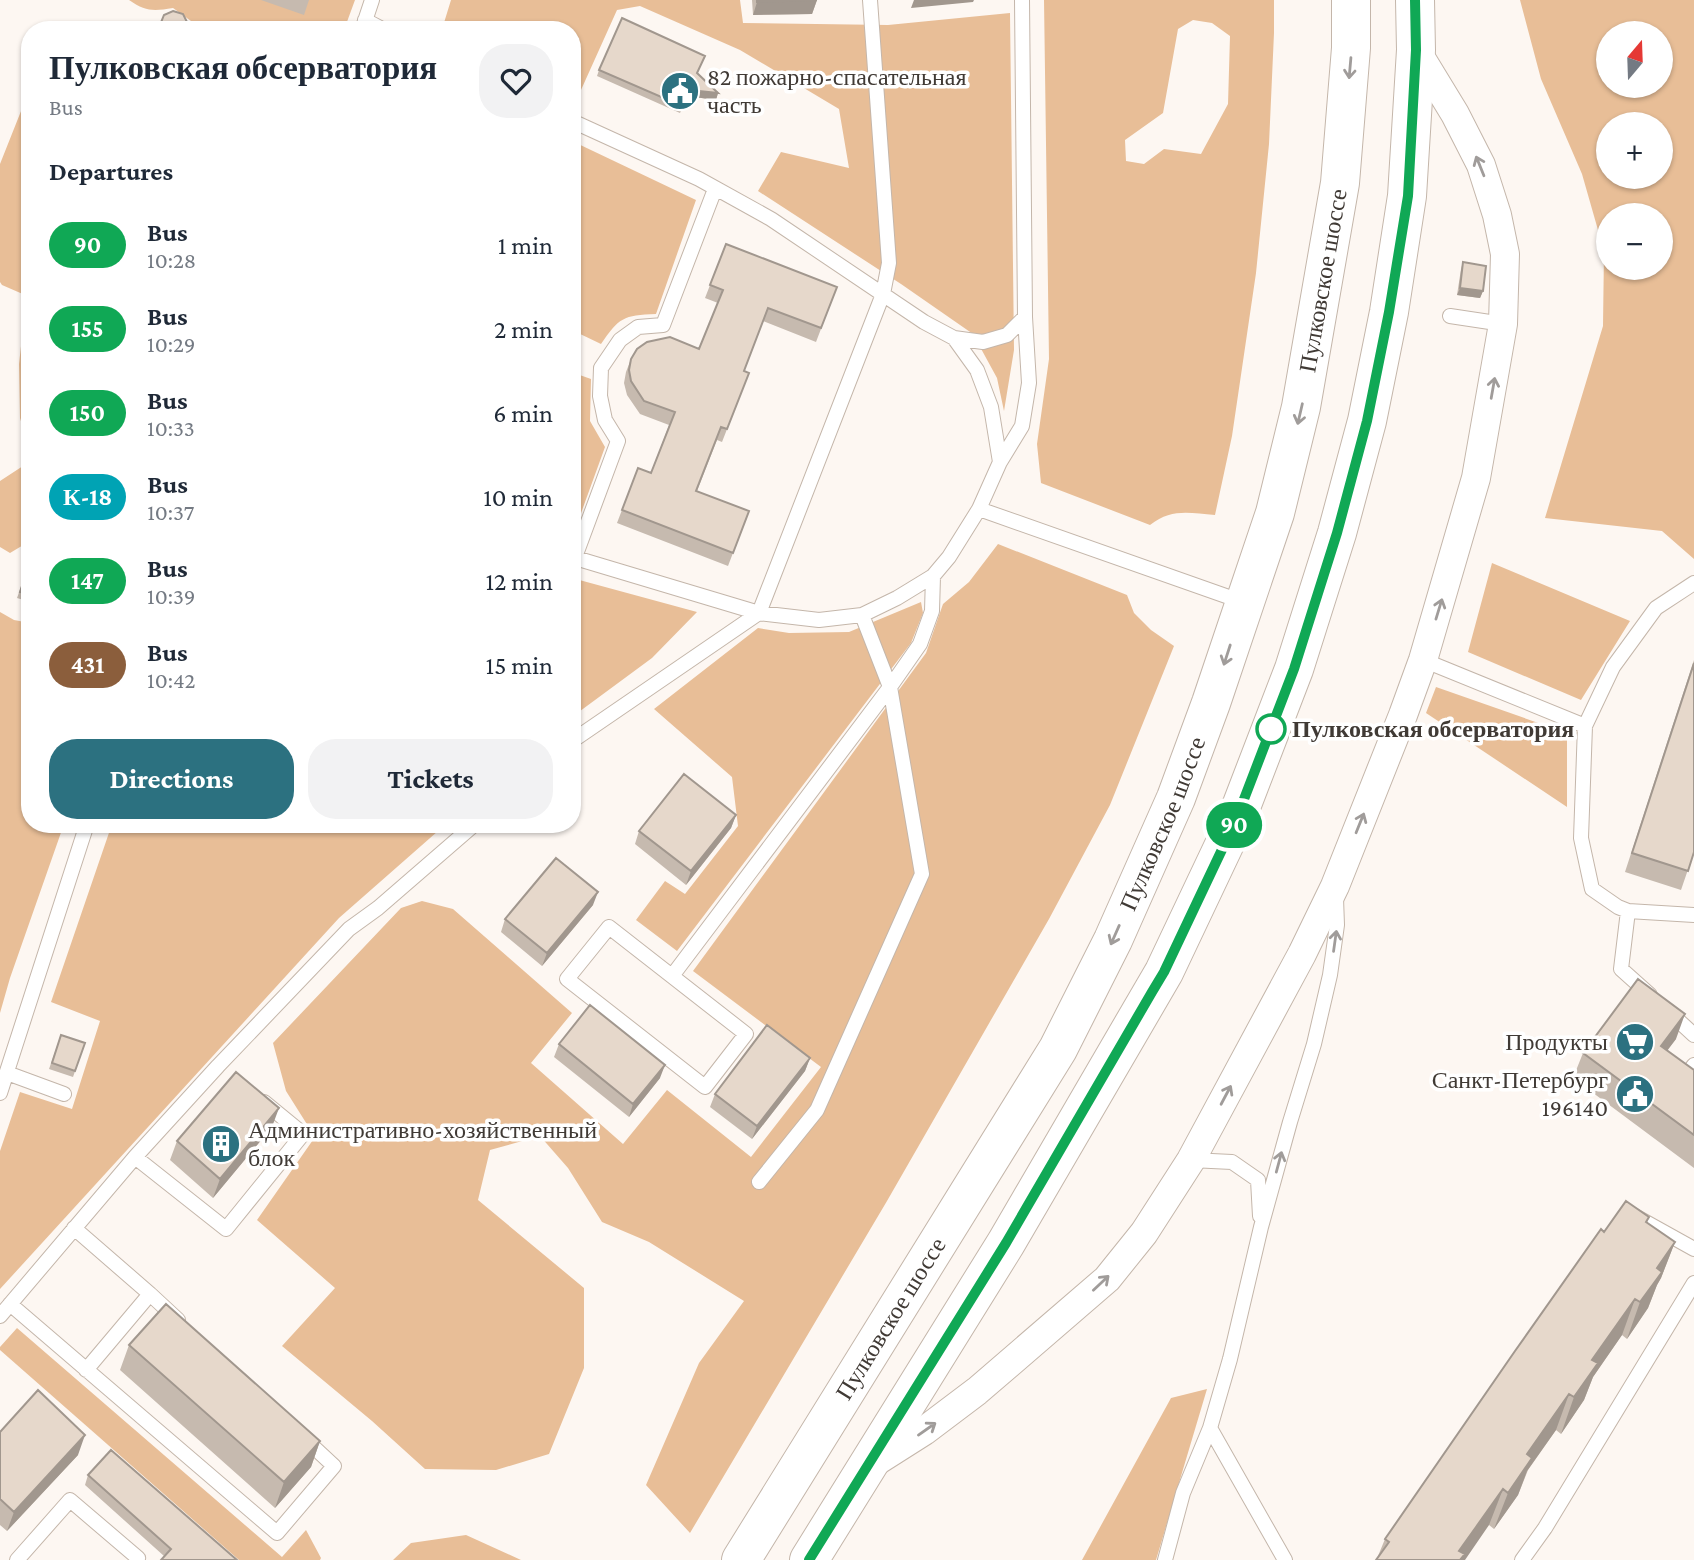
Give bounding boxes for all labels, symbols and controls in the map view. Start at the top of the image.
north arrow [1596,21,1673,98]
map controls [1596,21,1673,280]
button: heart [479,44,553,118]
text: Пулковская обсерватория [49,49,437,86]
one-way arrow [1343,56,1356,79]
place label: 82 пожарно-спасательная часть [707,63,967,118]
public building icon: 82 пожарно-спасательная часть [659,70,701,112]
text: Bus [49,94,83,120]
button: + [1596,112,1673,189]
one-way arrow [1472,155,1485,177]
text: Departures [49,157,173,186]
street label: Пулковское шоссе [1293,187,1352,374]
button: − [1596,203,1673,280]
text: Bus [147,218,188,247]
text: 90 [74,231,101,258]
text: 1 min [498,231,553,260]
text: 10:28 [147,247,196,273]
text: Bus [147,302,188,331]
text: 155 [71,315,104,342]
text: 2 min [494,315,553,344]
text: 10:29 [147,331,196,357]
one-way arrow [1487,378,1500,400]
text: Bus [147,386,188,415]
text: 150 [70,399,105,426]
text: 6 min [493,399,553,428]
one-way arrow [1292,402,1306,425]
text: 10:33 [147,415,195,441]
text: Bus [147,470,188,499]
text: К-18 [63,483,112,510]
text: 10 min [483,483,553,512]
text: 10:37 [147,499,194,525]
text: Bus [147,554,188,583]
text: 147 [71,567,104,594]
text: 12 min [485,567,553,596]
text: 10:39 [147,583,195,609]
one-way arrow [1433,598,1446,620]
text: Bus [147,638,188,667]
one-way arrow [1220,644,1232,666]
text: 431 [71,651,104,678]
text: 15 min [486,651,553,680]
text: 10:42 [147,667,195,693]
marker: Пулковская обсерватория [1256,714,1286,744]
place label: Пулковская обсерватория [1292,715,1574,742]
street label: Пулковское шоссе [1114,733,1210,915]
button: Directions [49,739,294,819]
button: Tickets [308,739,553,819]
line badge: 90 [1202,802,1266,848]
text: 90 [1220,811,1248,838]
one-way arrow [1355,812,1368,834]
one-way arrow [1108,924,1121,945]
one-way arrow [1329,930,1342,953]
supermarket icon: Продукты [1614,1021,1656,1063]
place label: Продукты [1505,1028,1608,1055]
place label: Санкт-Петербург 196140 [1432,1066,1608,1121]
public building icon: Санкт-Петербург 196140 [1614,1073,1656,1115]
one-way arrow [1220,1085,1234,1105]
place label: Административно-хозяйственный блок [248,1116,597,1171]
building icon: Административно-хозяйственный блок [200,1123,242,1165]
one-way arrow [1273,1151,1286,1173]
street label: Пулковское шоссе [830,1232,951,1404]
one-way arrow [1092,1275,1109,1292]
one-way arrow [917,1422,936,1436]

